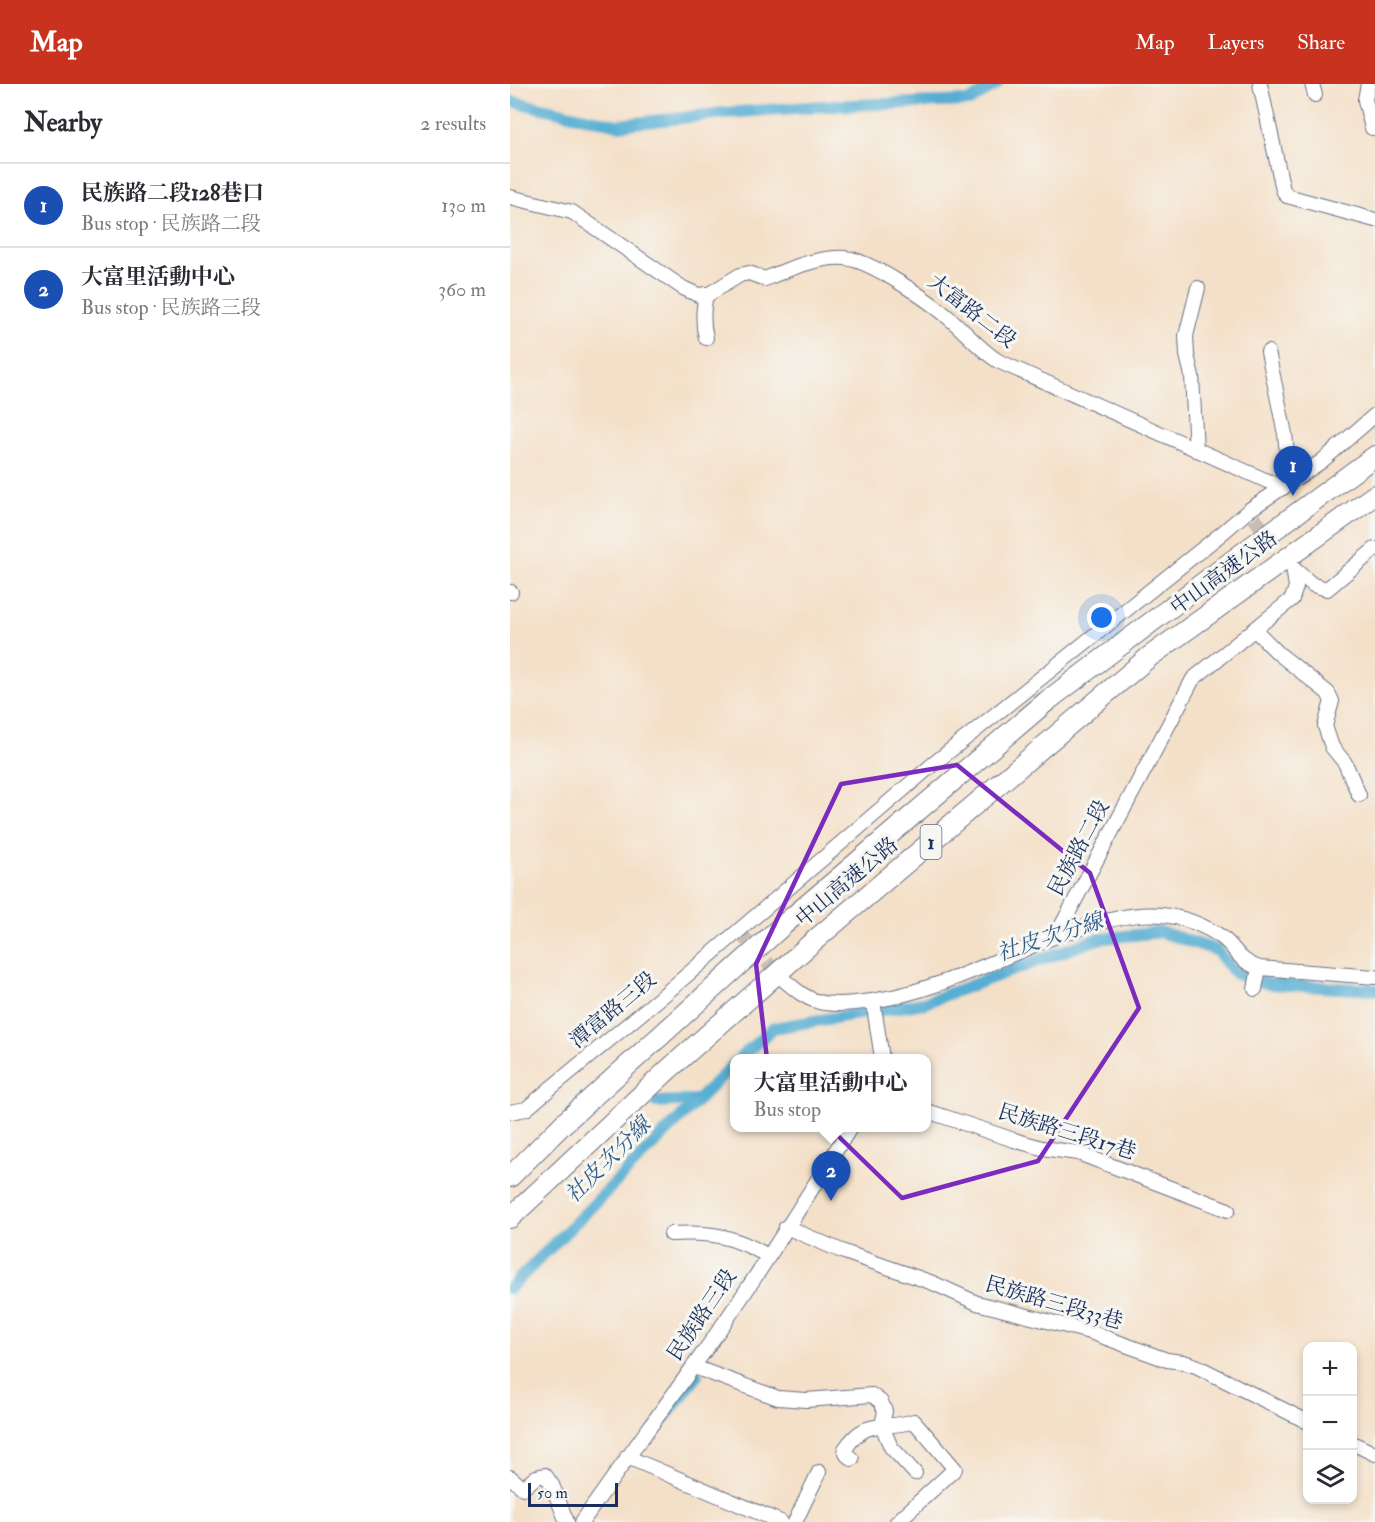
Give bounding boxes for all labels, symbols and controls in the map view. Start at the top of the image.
text: Map [30,25,83,60]
text: Map [1135,29,1175,56]
text: Layers [1208,29,1264,56]
text: Share [1297,29,1345,56]
text: Nearby [24,107,102,139]
text: 2 results [420,111,486,136]
text: 民族路二段128巷口 [81,179,264,207]
text: 1 [40,193,47,218]
text: 130 m [441,193,486,218]
text: Bus stop · 民族路二段 [81,211,261,236]
text: 大富里活動中心 [81,263,235,291]
street label: 大富路二段 [922,268,1022,354]
text: 2 [38,277,49,302]
text: 360 m [438,277,486,302]
text: Bus stop · 民族路三段 [81,295,261,320]
pin: 1 [1274,446,1312,496]
street label: 中山高速公路 [1165,525,1283,621]
your location [1087,603,1116,632]
street label: 民族路二段 [1042,795,1116,901]
road number: 1 [920,825,942,859]
street label: 中山高速公路 [790,831,904,933]
water label: 社皮次分線 [993,906,1109,967]
street label: 潭富路三段 [564,966,662,1054]
popup [730,1054,931,1132]
text: 大富里活動中心 [753,1069,908,1097]
text: Bus stop [753,1097,821,1122]
street label: 民族路三段17巷 [995,1098,1139,1166]
water label: 社皮次分線 [559,1110,658,1209]
pin: 2 [812,1152,850,1201]
street label: 民族路三段 [661,1264,743,1366]
street label: 民族路三段33巷 [982,1270,1126,1336]
map controls [1303,1342,1357,1504]
button: + [1303,1342,1357,1396]
button: − [1303,1396,1357,1450]
button: layers [1303,1450,1357,1504]
scale bar [528,1480,618,1508]
text: 50 m [537,1483,568,1503]

